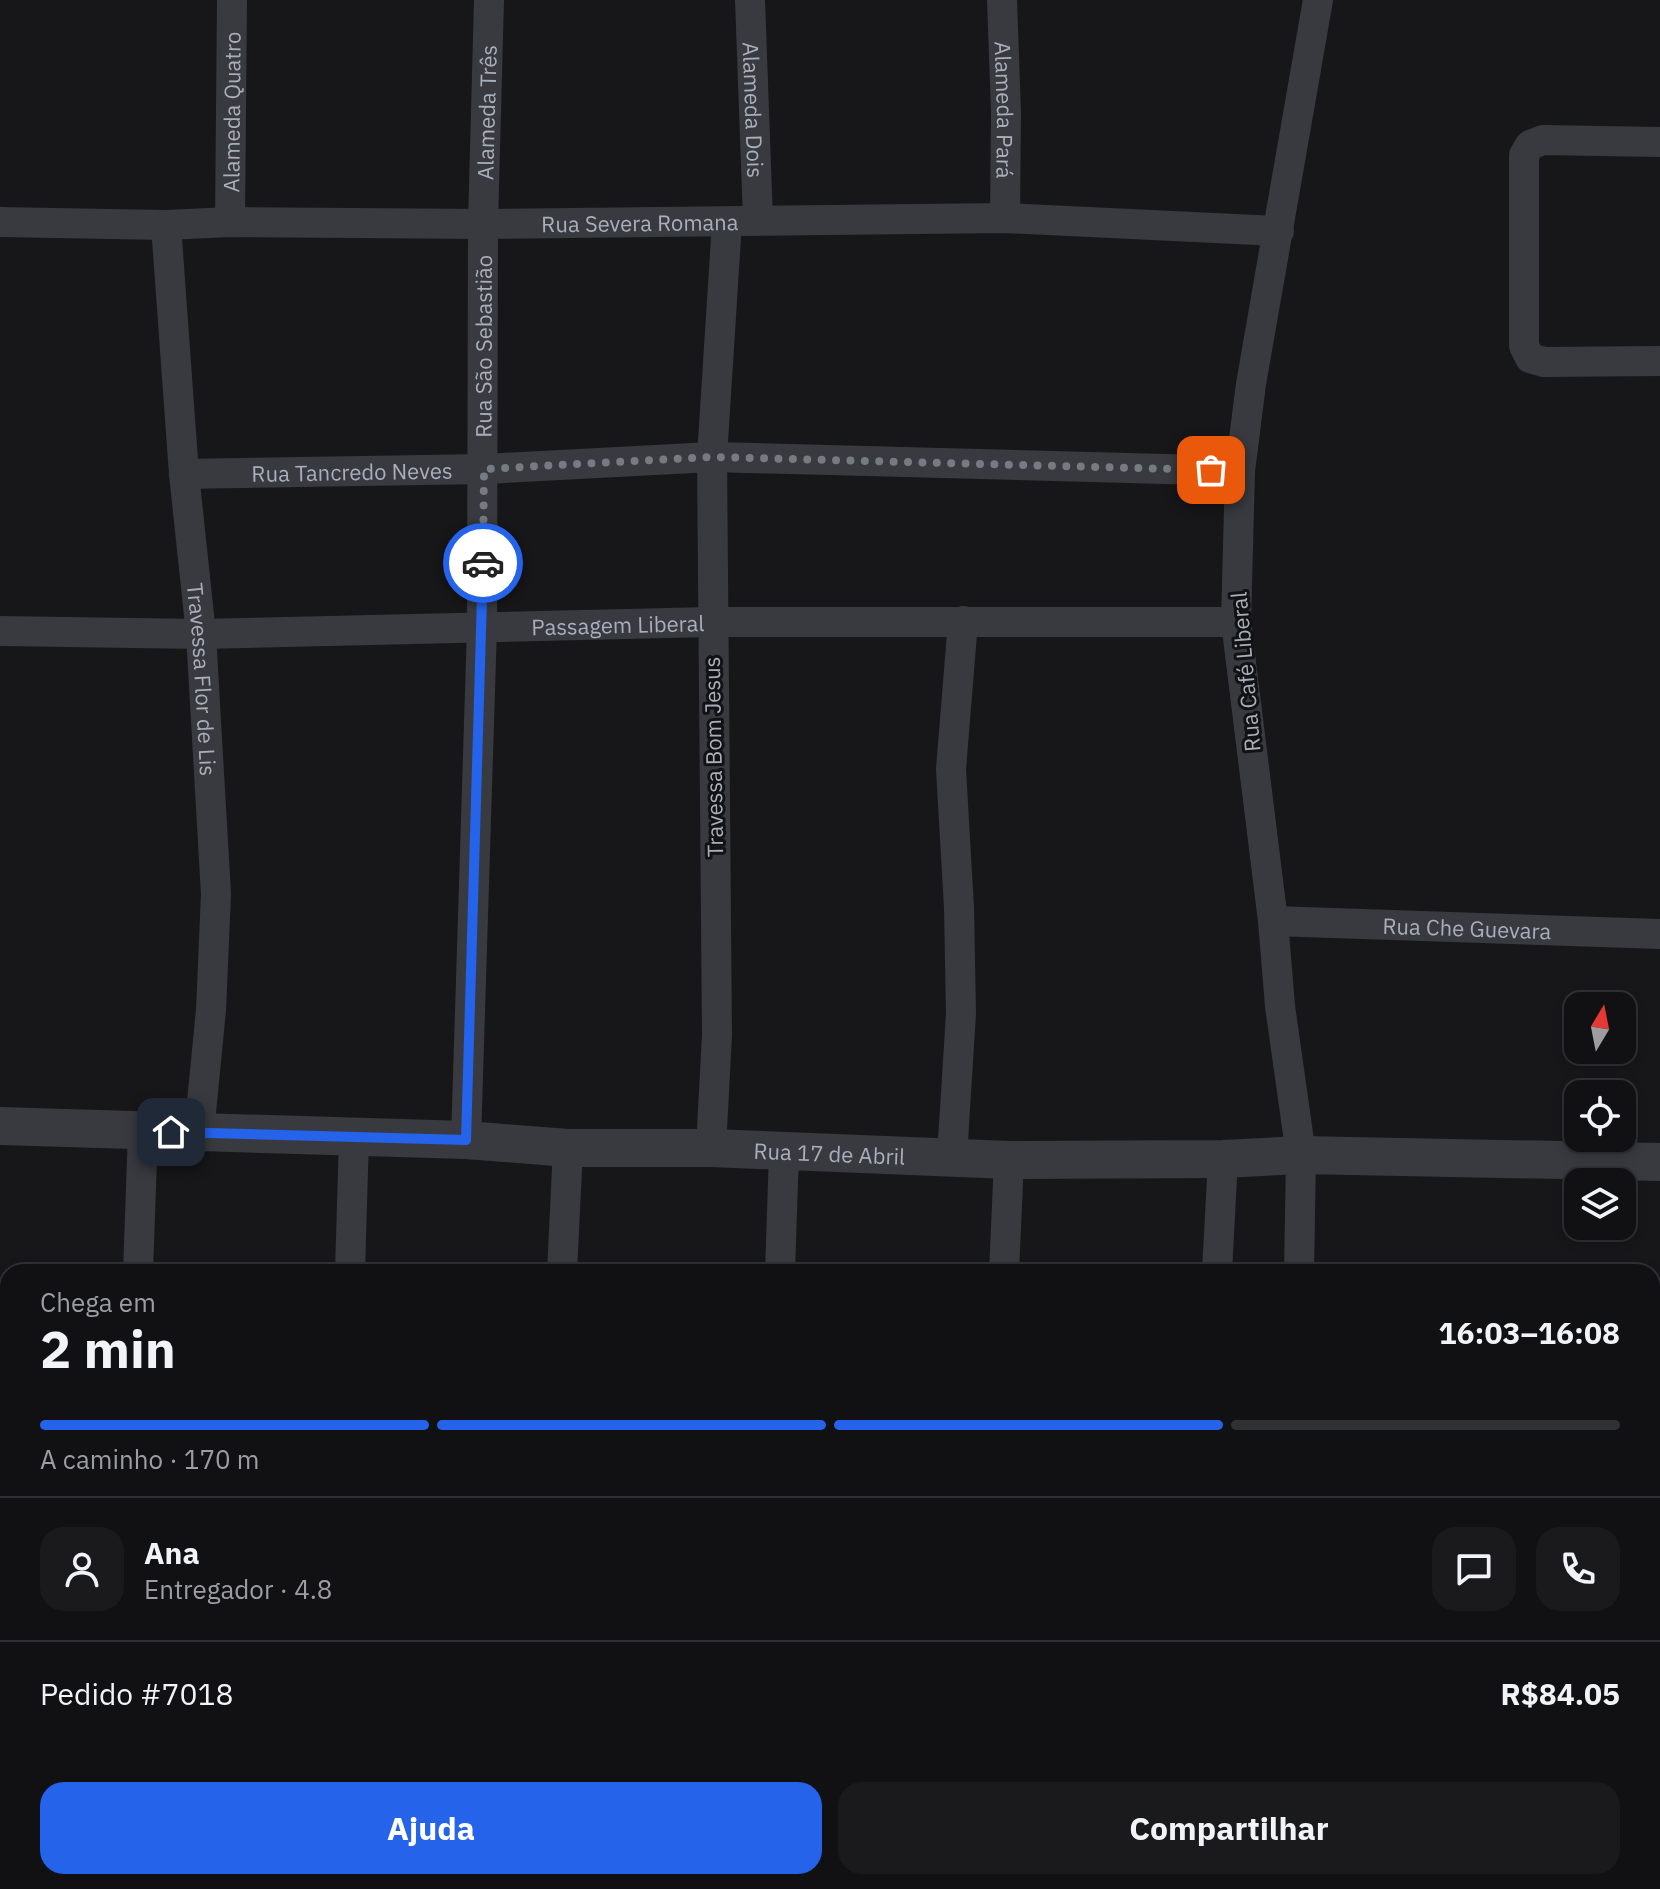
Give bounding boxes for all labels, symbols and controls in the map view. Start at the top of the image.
street label: Alameda Quatro [216,32,246,192]
street label: Alameda Dois [737,41,771,179]
street label: Alameda Pará [989,41,1021,179]
street label: Alameda Três [470,44,502,180]
street label: Rua Severa Romana [541,207,739,238]
street label: Rua São Sebastião [468,255,497,438]
pin [1177,436,1245,504]
icon: bag [1189,448,1233,492]
street label: Rua Tancredo Neves [251,455,453,487]
courier [443,523,523,603]
icon: car [461,541,505,585]
street label: Travessa Flor de Lis [181,582,224,777]
street label: Rua Café Liberal [1224,591,1266,753]
street label: Passagem Liberal [531,608,705,641]
street label: Travessa Bom Jesus [697,657,729,857]
street label: Rua Che Guevara [1382,910,1552,945]
north arrow [1564,992,1636,1064]
map controls [1564,992,1636,1240]
button: locate [1564,1080,1636,1152]
pin [137,1098,205,1166]
icon: home [149,1110,193,1154]
street label: Rua 17 de Abril [753,1135,906,1170]
button: layers [1564,1168,1636,1240]
text: Chega em [40,1285,156,1319]
text: 16:03–16:08 [1439,1313,1620,1352]
text: 2 min [40,1315,176,1382]
text: A caminho · 170 m [40,1442,259,1476]
button: person [40,1527,124,1611]
button: chat [1432,1527,1516,1611]
button: phone [1536,1527,1620,1611]
text: Ana [144,1533,200,1572]
text: Entregador · 4.8 [144,1572,332,1606]
text: Pedido #7018 [40,1674,234,1713]
text: R$84.05 [1500,1674,1620,1713]
button: Ajuda [40,1782,822,1874]
button: Compartilhar [838,1782,1620,1874]

